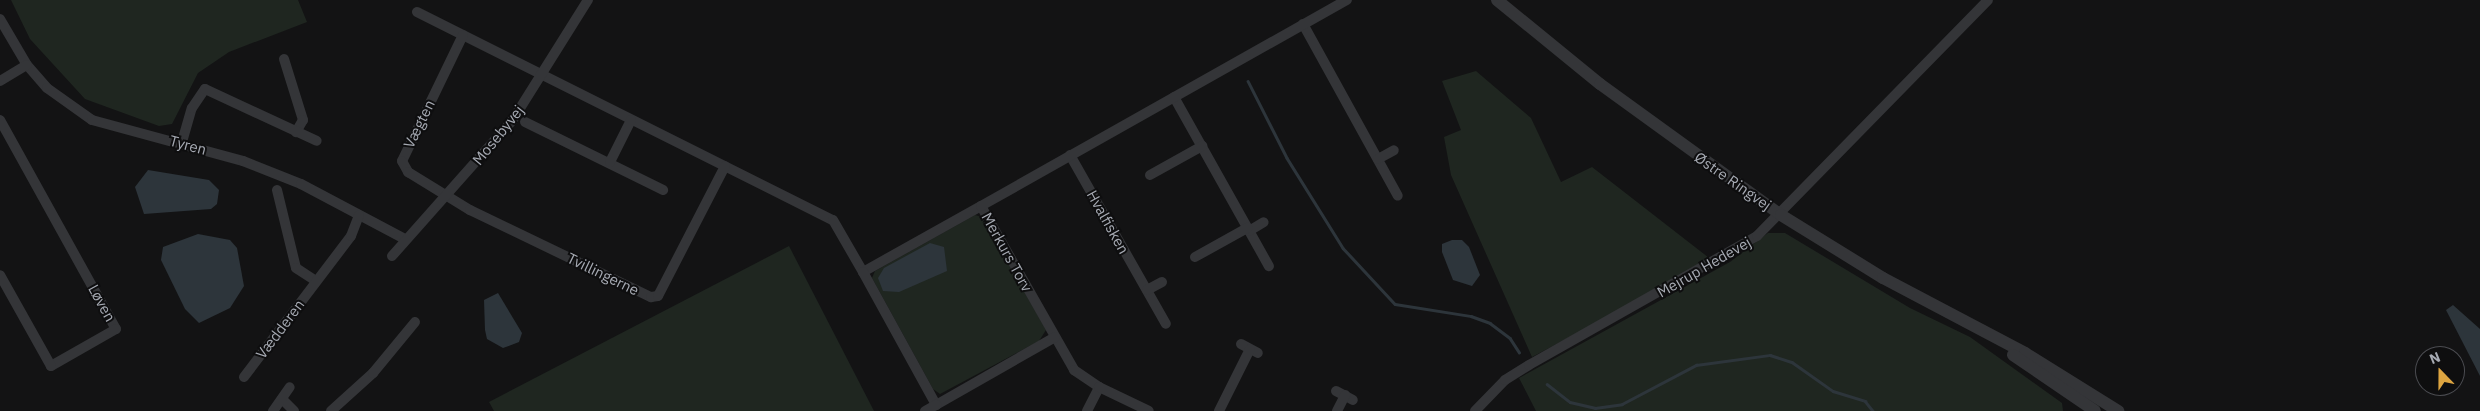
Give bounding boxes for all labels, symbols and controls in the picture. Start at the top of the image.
street label: Vægten [400,97,438,151]
street label: Mosebyvej [469,102,527,168]
street label: Tyren [167,131,209,159]
street label: Østre Ringvej [1691,148,1775,214]
street label: Hvalfisken [1083,187,1133,257]
street label: Merkurs Torv [978,209,1036,295]
street label: Mejrup Hedevej [1654,233,1754,301]
street label: Tvillingerne [564,249,642,299]
street label: Løven [84,281,120,325]
street label: Vædderen [252,296,308,362]
north arrow [2415,346,2465,396]
text: N [2427,348,2443,368]

